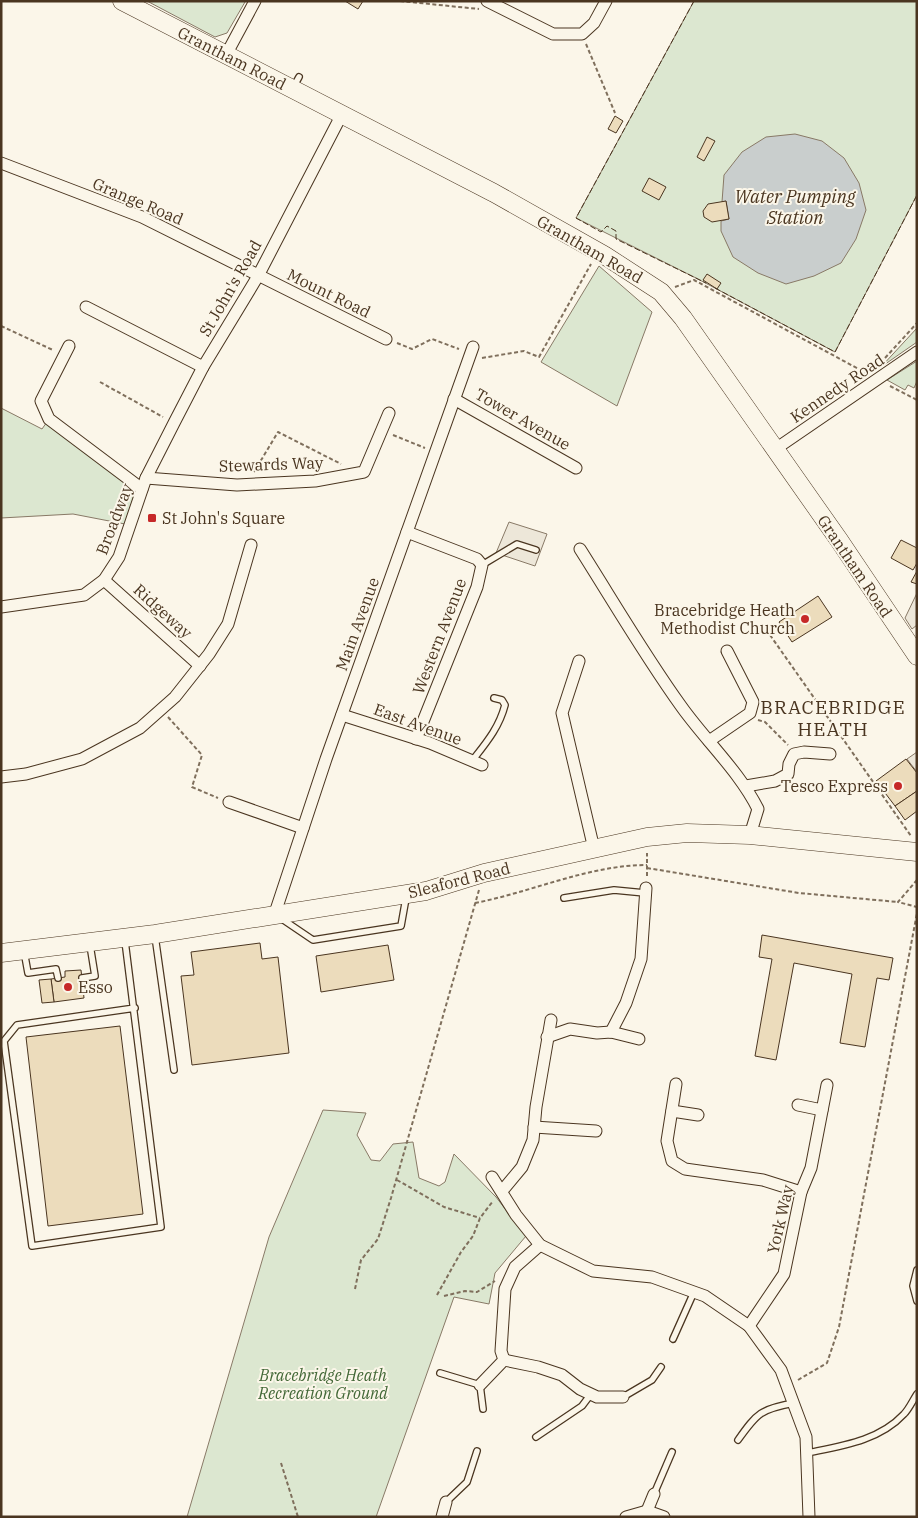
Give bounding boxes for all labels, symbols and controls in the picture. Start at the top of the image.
street label: Grantham Road [174,22,290,94]
street label: Grange Road [90,173,187,229]
water label: Water Pumping Station [735,185,856,229]
street label: Grantham Road [533,211,647,288]
street label: St John's Road [194,236,266,340]
street label: Mount Road [284,264,374,322]
street label: Kennedy Road [786,349,888,427]
street label: Tower Avenue [472,384,574,454]
street label: Stewards Way [218,452,324,476]
street label: Broadway [91,480,137,558]
place label: St John's Square [162,508,285,528]
street label: Grantham Road [813,511,897,621]
marker: St John's Square [146,512,158,524]
street label: Main Avenue [331,575,383,673]
street label: Western Avenue [408,575,470,697]
street label: Ridgeway [130,579,197,643]
place label: Bracebridge Heath Methodist Church [654,600,795,638]
marker: Bracebridge Heath Methodist Church [799,613,811,625]
district label: BRACEBRIDGE HEATH [760,695,906,741]
street label: East Avenue [371,699,465,749]
place label: Tesco Express [781,776,888,796]
marker: Tesco Express [892,780,904,792]
street label: Sleaford Road [406,858,512,902]
place label: Esso [78,977,113,997]
marker: Esso [62,981,74,993]
street label: York Way [762,1182,798,1255]
park label: Bracebridge Heath Recreation Ground [257,1365,388,1403]

